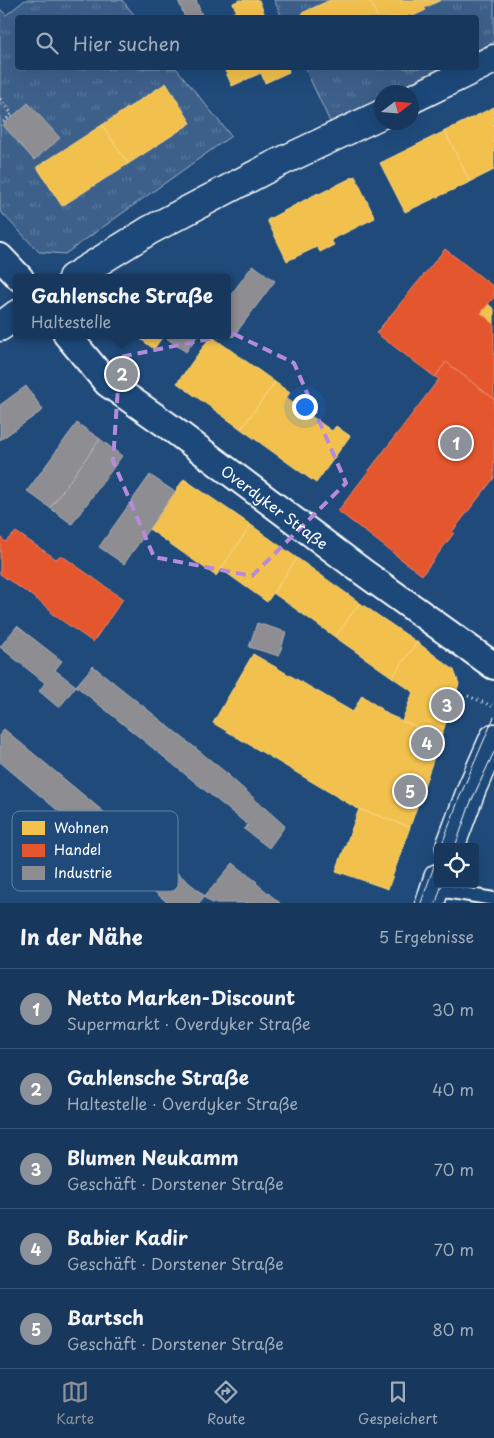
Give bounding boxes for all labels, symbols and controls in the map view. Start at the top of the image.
search box [15,15,479,70]
icon: search [33,29,61,57]
text: Hier suchen [73,29,180,57]
north arrow [374,85,419,130]
popup [13,274,231,339]
text: Gahlensche Straße [31,281,213,309]
text: Haltestelle [31,309,111,333]
pin: 2 [106,355,138,393]
your location [292,394,318,420]
pin: 1 [440,424,472,462]
street label: Overdyker Straße [217,458,334,554]
pin: 3 [431,686,463,724]
pin: 4 [411,724,443,762]
pin: 5 [394,772,426,810]
legend [12,811,178,891]
text: Wohnen [54,817,109,838]
text: Handel [54,839,101,860]
map controls [434,843,479,888]
button: locate [434,843,479,888]
text: Industrie [54,862,112,883]
text: In der Nähe [20,920,142,952]
text: 5 Ergebnisse [379,924,474,948]
text: Netto Marken-Discount [67,983,295,1011]
text: 1 [32,997,40,1021]
text: 30 m [432,997,474,1021]
text: Supermarkt · Overdyker Straße [67,1011,311,1035]
text: Gahlensche Straße [67,1063,249,1091]
text: 2 [30,1077,42,1101]
text: 40 m [432,1077,474,1101]
text: Haltestelle · Overdyker Straße [67,1091,298,1115]
text: Blumen Neukamm [67,1143,239,1171]
text: 3 [31,1157,41,1181]
text: 70 m [434,1157,474,1181]
text: Geschäft · Dorstener Straße [67,1171,284,1195]
text: Babier Kadir [67,1223,188,1251]
text: 4 [31,1237,41,1261]
text: 70 m [434,1237,474,1261]
text: Geschäft · Dorstener Straße [67,1251,284,1275]
text: Bartsch [67,1303,144,1331]
text: 5 [31,1317,41,1341]
text: 80 m [432,1317,474,1341]
text: Geschäft · Dorstener Straße [67,1331,284,1355]
tab: Karte [56,1378,94,1429]
tab: Route [207,1378,245,1429]
tab: Gespeichert [358,1378,438,1429]

